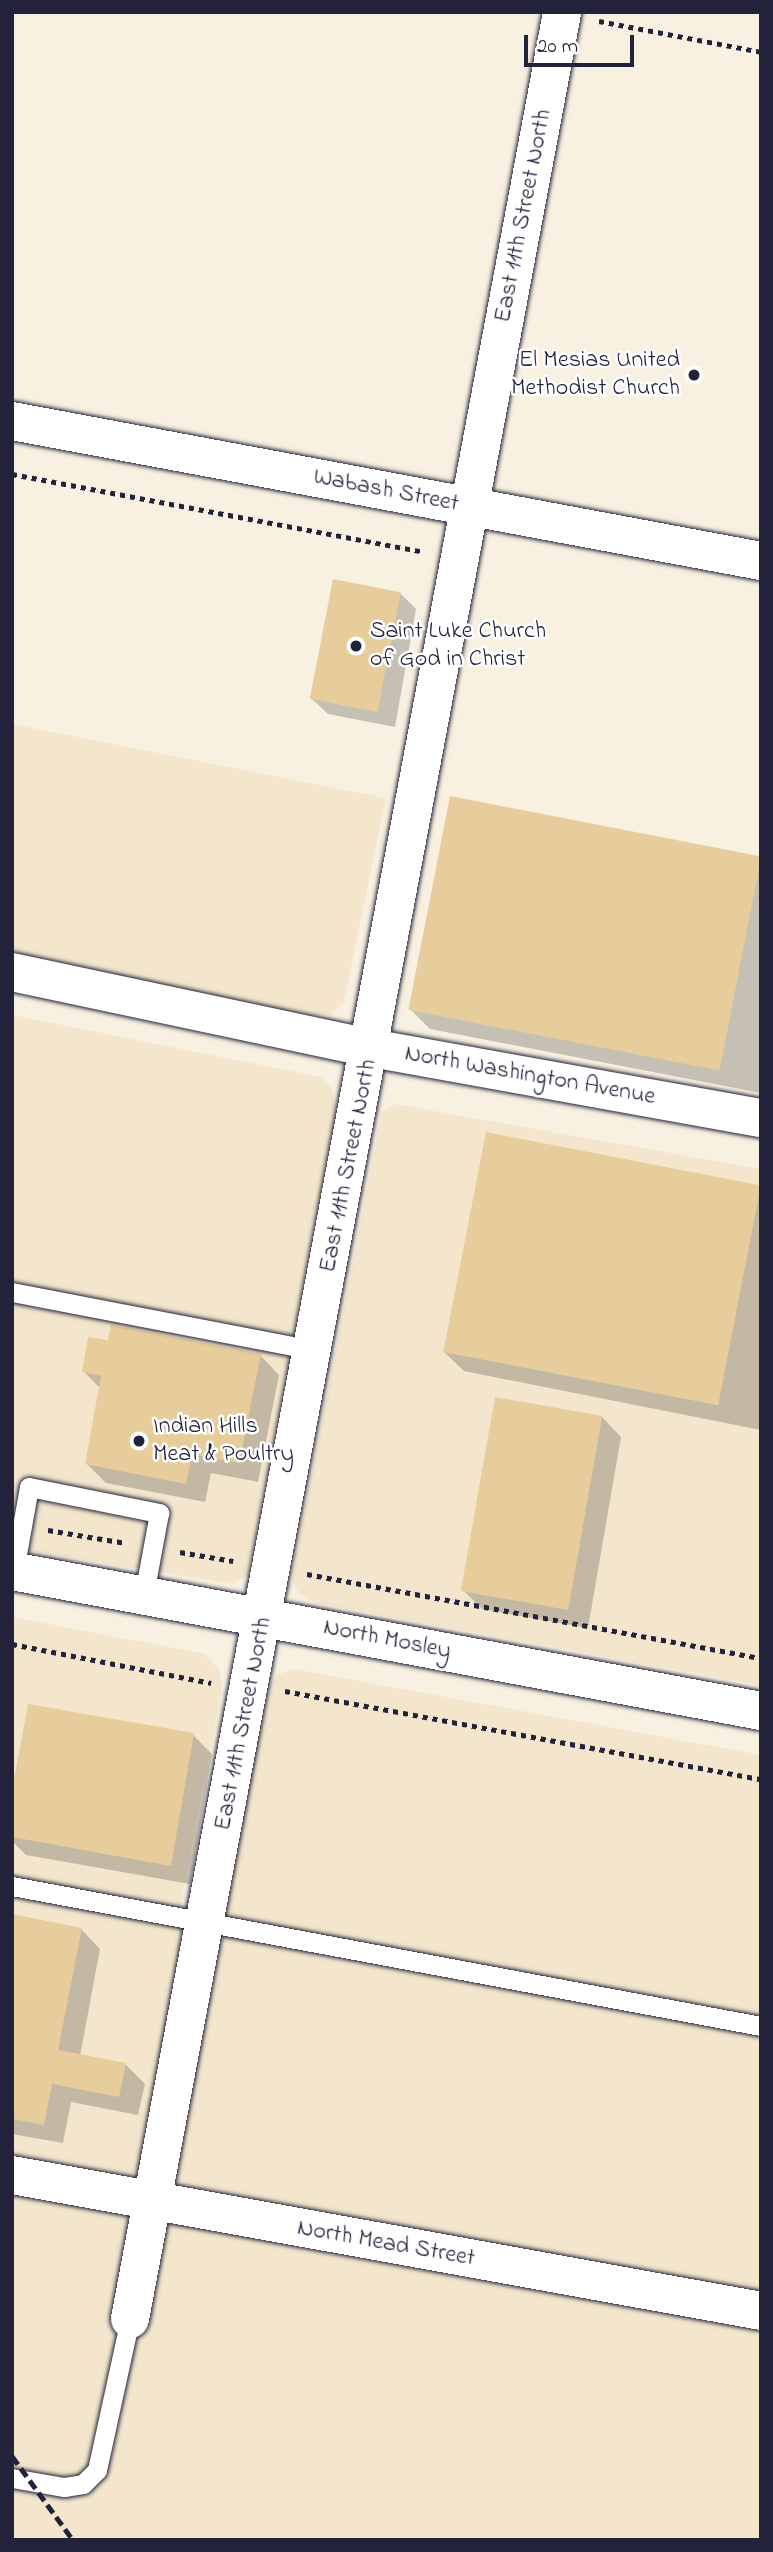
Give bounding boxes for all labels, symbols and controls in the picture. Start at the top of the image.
scale bar [528,21,638,65]
text: 20 m [537,32,578,62]
street label: East 11th Street North [489,107,559,325]
place label: El Mesias United Methodist Church [511,347,680,403]
marker: El Mesias United Methodist Church [686,367,702,383]
street label: Wabash Street [311,463,461,519]
place label: Saint Luke Church of God in Christ [370,618,546,674]
marker: Saint Luke Church of God in Christ [348,638,364,654]
street label: North Washington Avenue [403,1040,657,1112]
street label: East 11th Street North [314,1057,384,1275]
place label: Indian Hills Meat & Poultry [153,1413,294,1469]
marker: Indian Hills Meat & Poultry [131,1433,147,1449]
street label: North Mosley [321,1614,453,1666]
street label: East 11th Street North [209,1615,279,1833]
street label: North Mead Street [295,2214,477,2274]

